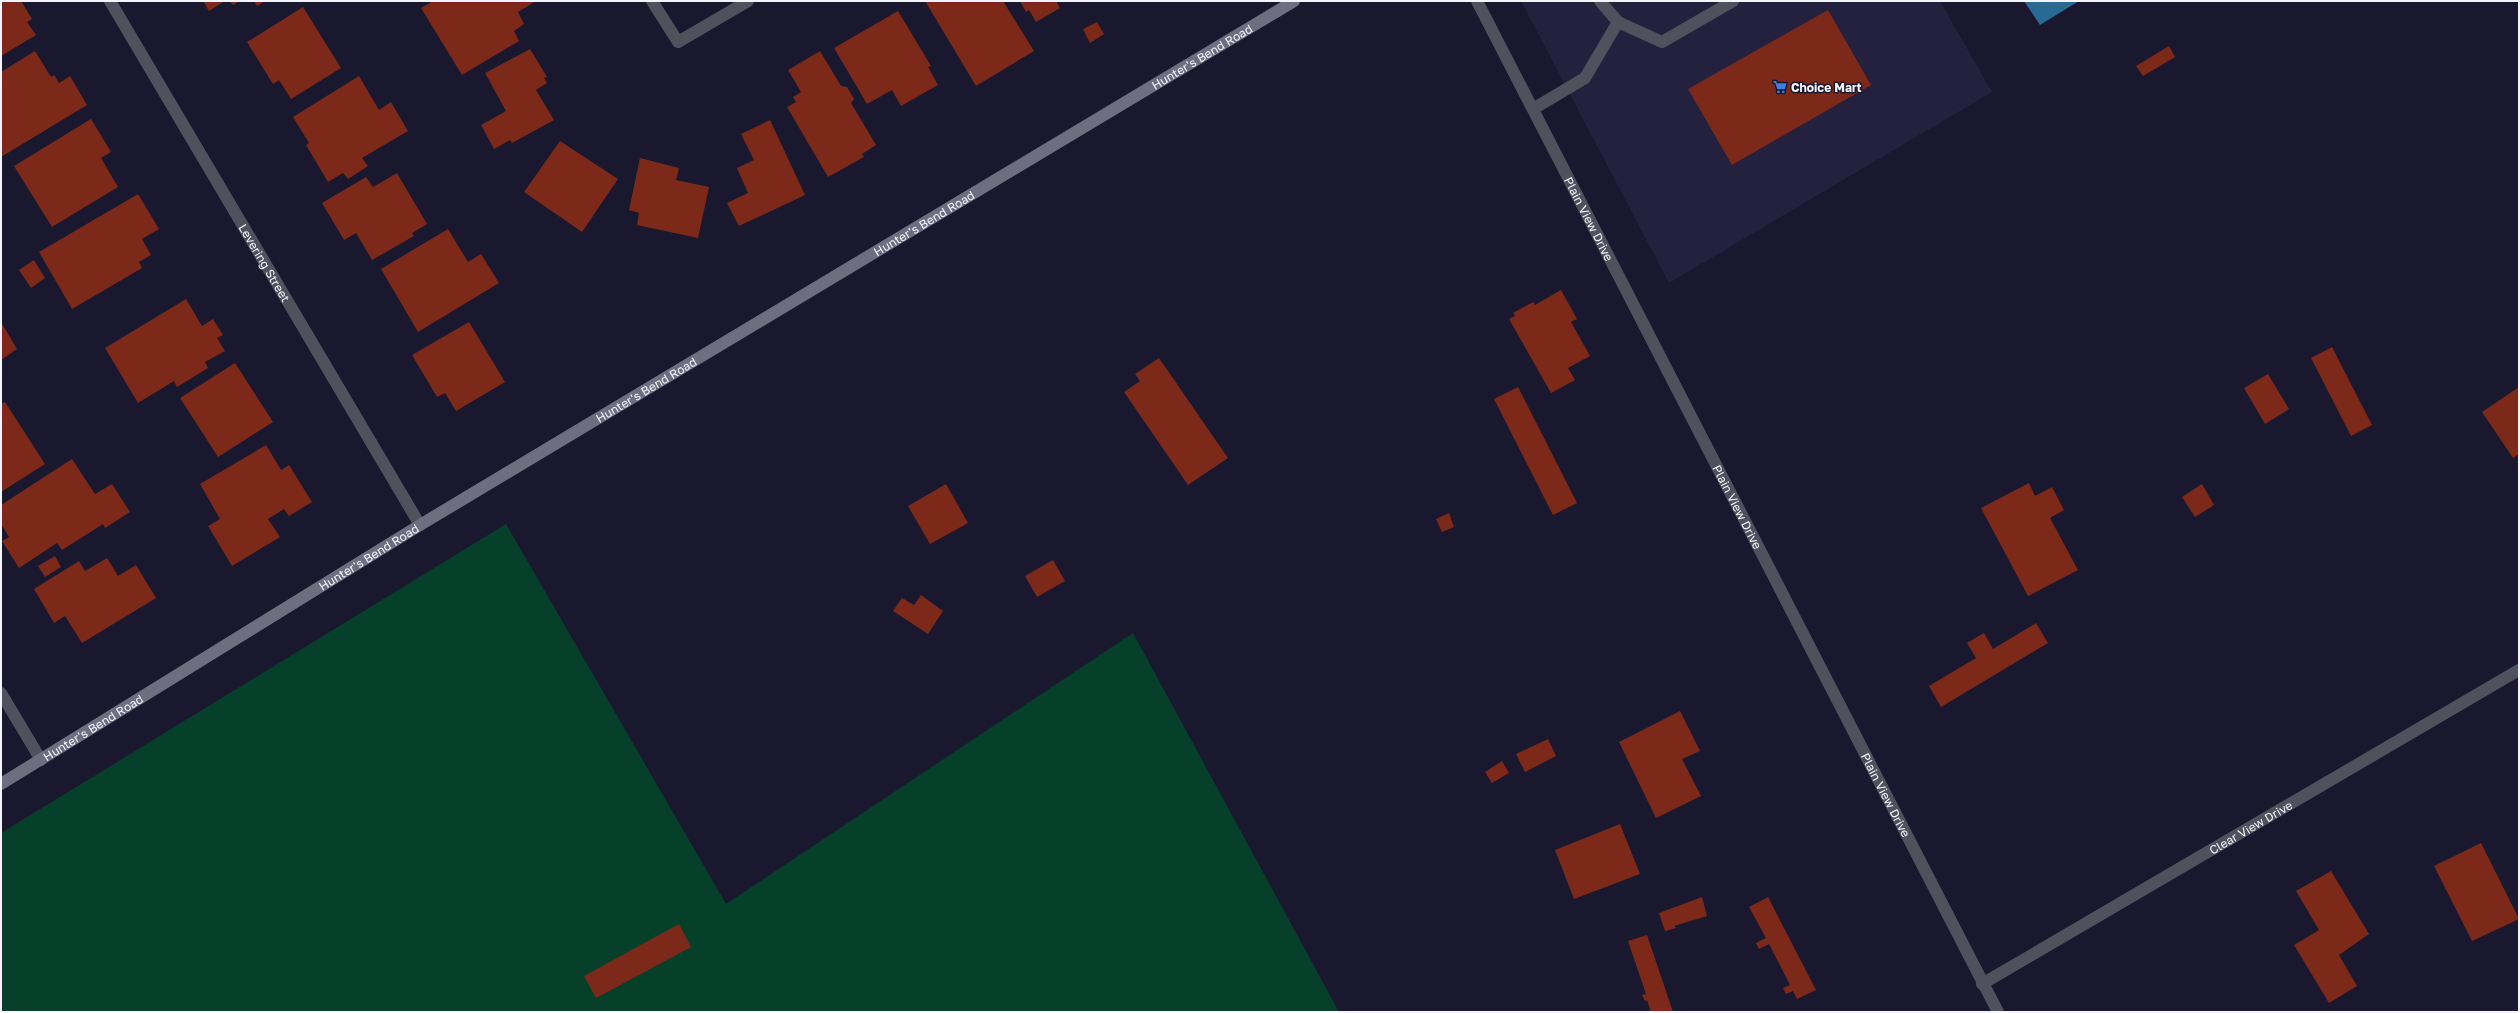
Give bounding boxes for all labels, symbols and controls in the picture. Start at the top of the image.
street label: Hunter's Bend Road [1149,20,1255,92]
supermarket icon: Choice Mart [1772,79,1788,95]
place label: Choice Mart [1791,80,1862,95]
street label: Plain View Drive [1561,174,1617,263]
street label: Hunter's Bend Road [871,187,977,259]
street label: Levering Street [236,221,294,305]
street label: Hunter's Bend Road [593,354,699,426]
street label: Plain View Drive [1710,462,1766,551]
street label: Hunter's Bend Road [316,520,421,593]
street label: Hunter's Bend Road [40,691,146,764]
street label: Plain View Drive [1858,750,1914,839]
street label: Clear View Drive [2206,797,2295,857]

